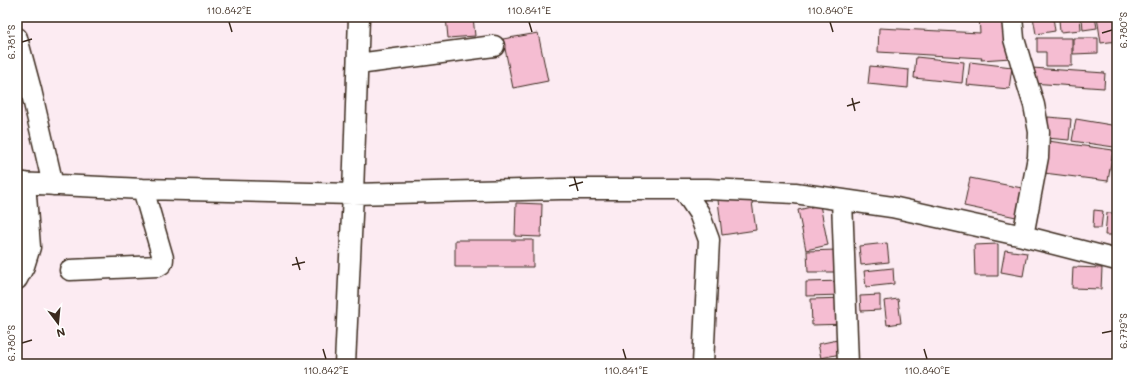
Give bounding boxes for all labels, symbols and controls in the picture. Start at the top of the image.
text: 110.842°E [206,3,252,17]
text: 110.841°E [507,3,551,17]
text: 110.840°E [807,3,853,17]
text: 6.780°S [1116,12,1130,48]
text: 6.781°S [4,24,18,59]
north arrow [38,303,78,343]
text: 6.779°S [1116,313,1130,349]
text: 6.780°S [4,325,18,361]
text: N [55,325,67,341]
text: 110.842°E [303,363,349,377]
text: 110.841°E [604,363,648,377]
text: 110.840°E [904,363,950,377]

